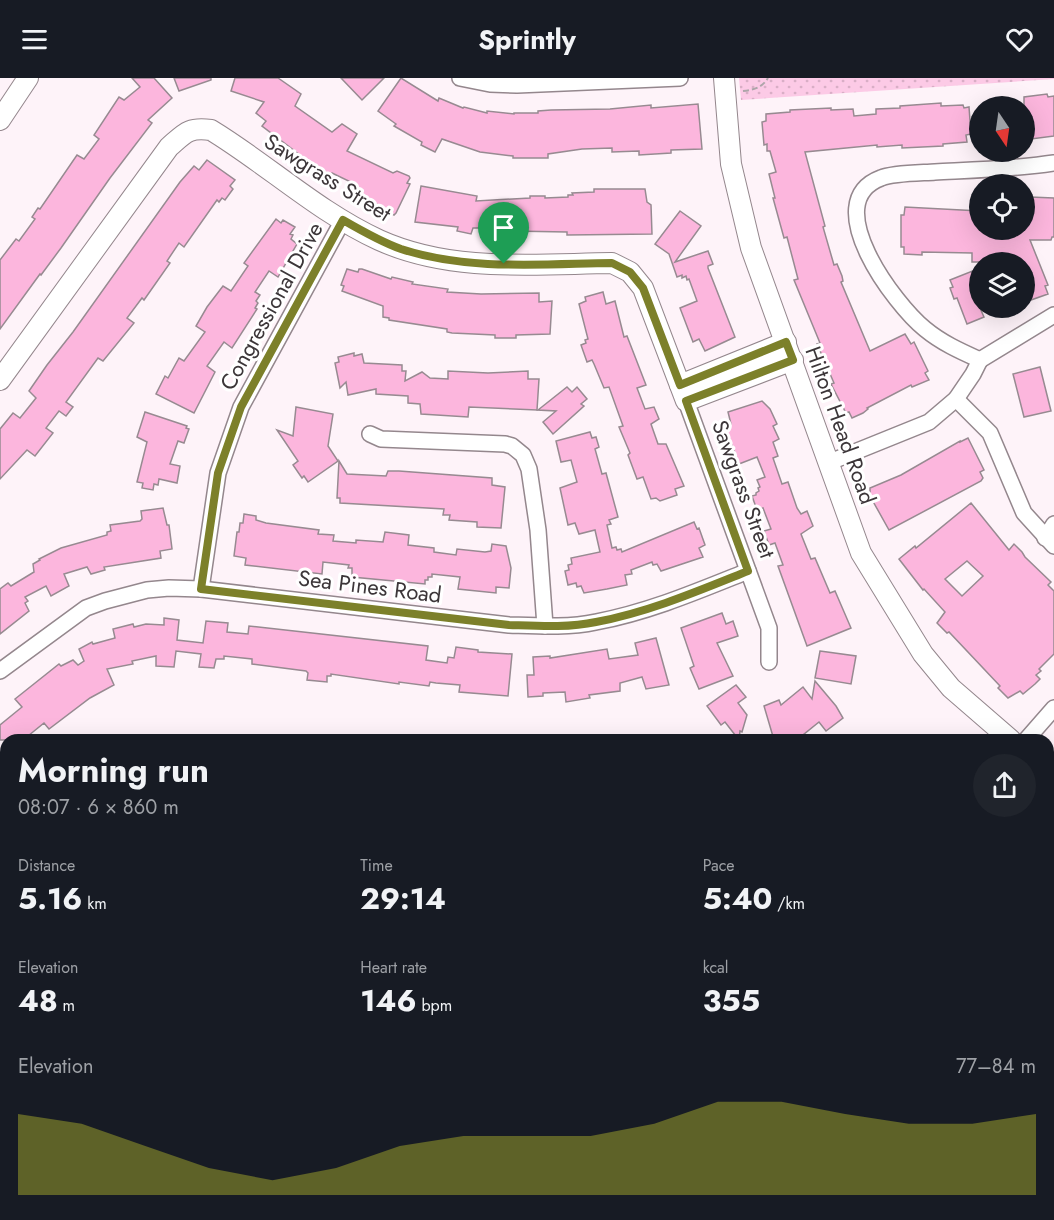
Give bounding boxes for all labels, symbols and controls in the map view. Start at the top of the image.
text: Sprintly [478,20,576,59]
icon: menu [18,23,51,56]
icon: heart [1003,23,1036,56]
north arrow [969,96,1035,162]
map controls [969,96,1035,318]
street label: Sawgrass Street [258,125,398,229]
button: locate [969,174,1035,240]
pin [478,202,529,264]
icon: arrive [487,211,520,244]
street label: Congressional Drive [211,216,331,396]
button: layers [969,252,1035,318]
street label: Hilton Head Road [798,341,884,509]
street label: Sawgrass Street [704,416,784,563]
street label: Sea Pines Road [297,561,443,611]
text: Morning run [18,747,209,794]
button: share [973,754,1036,817]
text: 08:07 · 6 × 860 m [18,793,179,822]
text: Distance [18,854,75,877]
text: Time [360,854,393,877]
text: Pace [703,854,735,877]
text: 5.16 [18,877,82,920]
text: 29:14 [360,877,446,920]
text: 5:40 [703,877,772,920]
text: km [82,892,107,915]
text: /km [772,892,805,915]
text: Elevation [18,956,78,979]
text: Heart rate [360,956,427,979]
text: kcal [703,956,728,979]
text: 48 [18,979,58,1022]
text: 146 [360,979,417,1022]
text: 355 [703,979,760,1022]
text: m [58,994,75,1017]
text: bpm [417,994,452,1017]
text: Elevation [18,1052,93,1081]
text: 77–84 m [956,1052,1036,1081]

